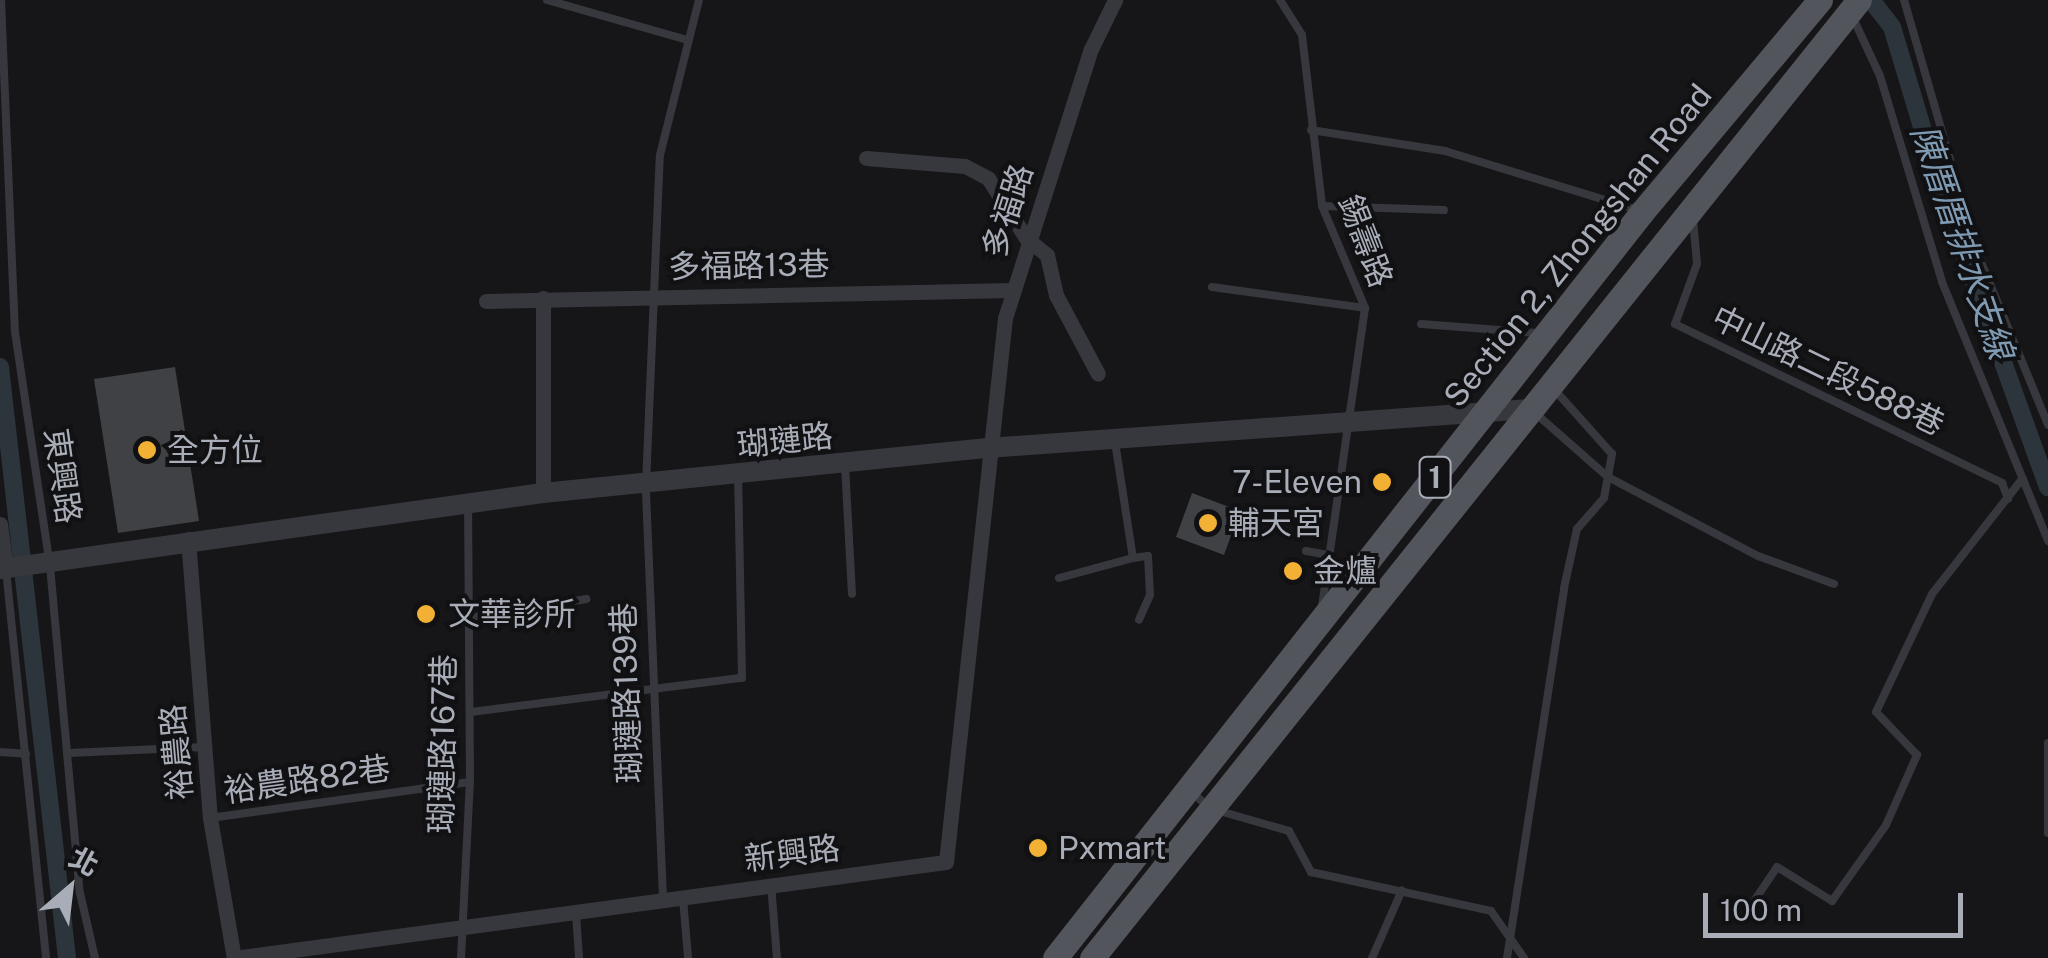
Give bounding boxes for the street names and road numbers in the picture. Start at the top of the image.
street label: Section 2, Zhongshan Road [1436,77,1720,415]
street label: 多福路 [975,159,1041,263]
street label: 錫壽路 [1330,189,1400,293]
street label: 多福路13巷 [668,245,830,287]
street label: 中山路二段588巷 [1706,298,1950,444]
street label: 瑚璉路 [735,417,835,465]
street label: 東興路 [36,426,88,526]
road number: 1 [1418,452,1452,502]
street label: 瑚璉路139巷 [605,602,649,784]
street label: 瑚璉路167巷 [422,654,464,834]
street label: 裕農路 [154,703,200,801]
street label: 裕農路82巷 [221,749,393,811]
street label: 新興路 [742,829,842,879]

